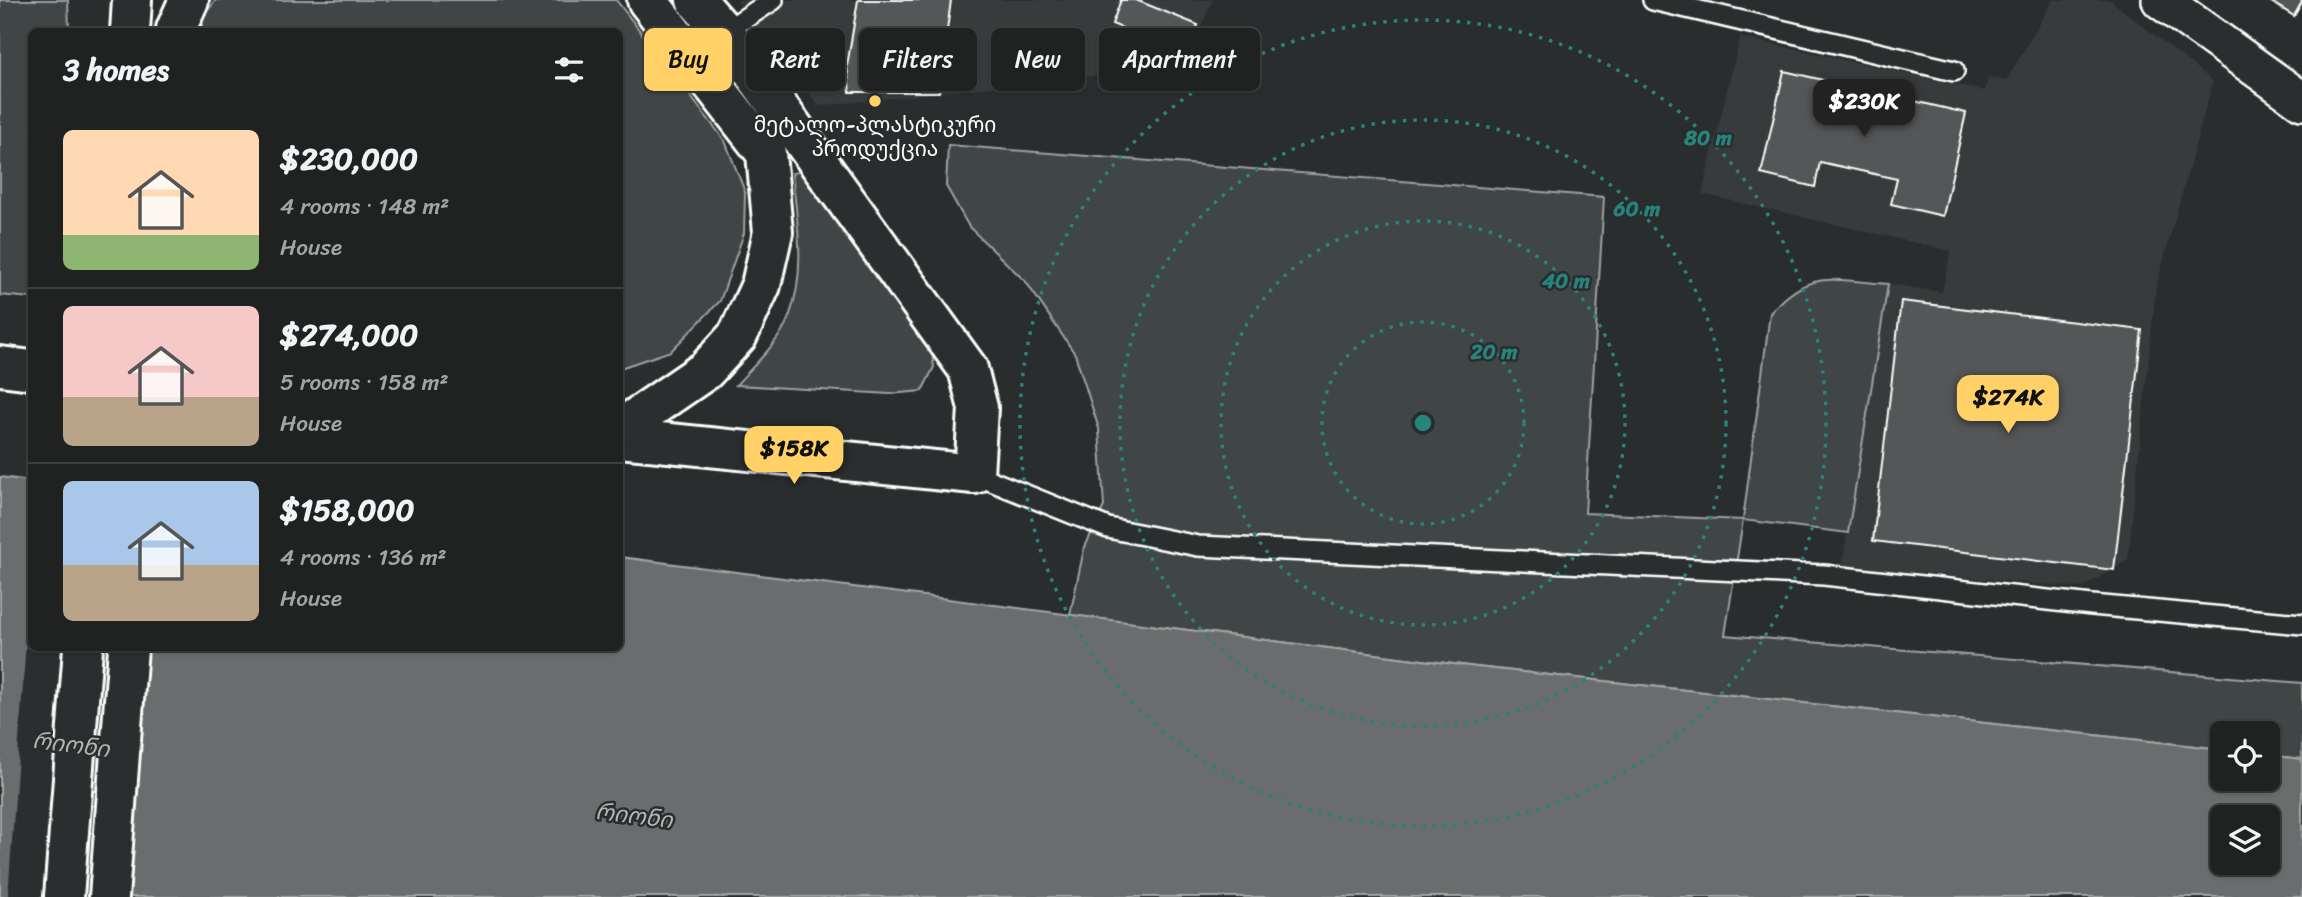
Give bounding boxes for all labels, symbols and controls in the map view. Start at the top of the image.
chip: Buy [644,28,732,91]
chip: Rent [746,28,845,91]
chip: Filters [859,28,977,91]
chip: New [991,28,1085,91]
chip: Apartment [1099,28,1260,91]
text: 3 homes [63,43,169,97]
icon: filters [550,51,588,89]
pin: $230K [1815,80,1913,139]
text: $230K [1829,81,1899,122]
marker: მეტალო-პლასტიკური პროდუქცია [867,93,883,109]
place label: მეტალო-პლასტიკური პროდუქცია [754,106,996,168]
text: 80 m [1683,119,1733,157]
text: $230,000 [280,132,418,186]
icon: home [119,158,203,242]
text: 4 rooms · 148 m² [280,186,449,227]
text: 60 m [1613,190,1661,228]
text: House [280,227,342,268]
text: 40 m [1541,262,1591,300]
text: $274,000 [280,308,418,362]
text: 20 m [1470,333,1518,371]
icon: home [119,334,203,418]
text: 5 rooms · 158 m² [280,362,449,403]
pin: $274K [1959,376,2057,435]
text: $274K [1973,377,2043,418]
text: House [280,403,342,444]
centre of rings [1411,411,1435,435]
pin: $158K [745,426,843,486]
text: $158K [760,428,828,469]
text: $158,000 [280,483,414,537]
icon: home [119,509,203,593]
text: 4 rooms · 136 m² [280,537,447,578]
text: House [280,578,342,619]
water label: რიონი [30,720,113,770]
map controls [2210,721,2280,875]
button: locate [2210,721,2280,791]
water label: რიონი [593,791,676,841]
button: layers [2210,805,2280,875]

